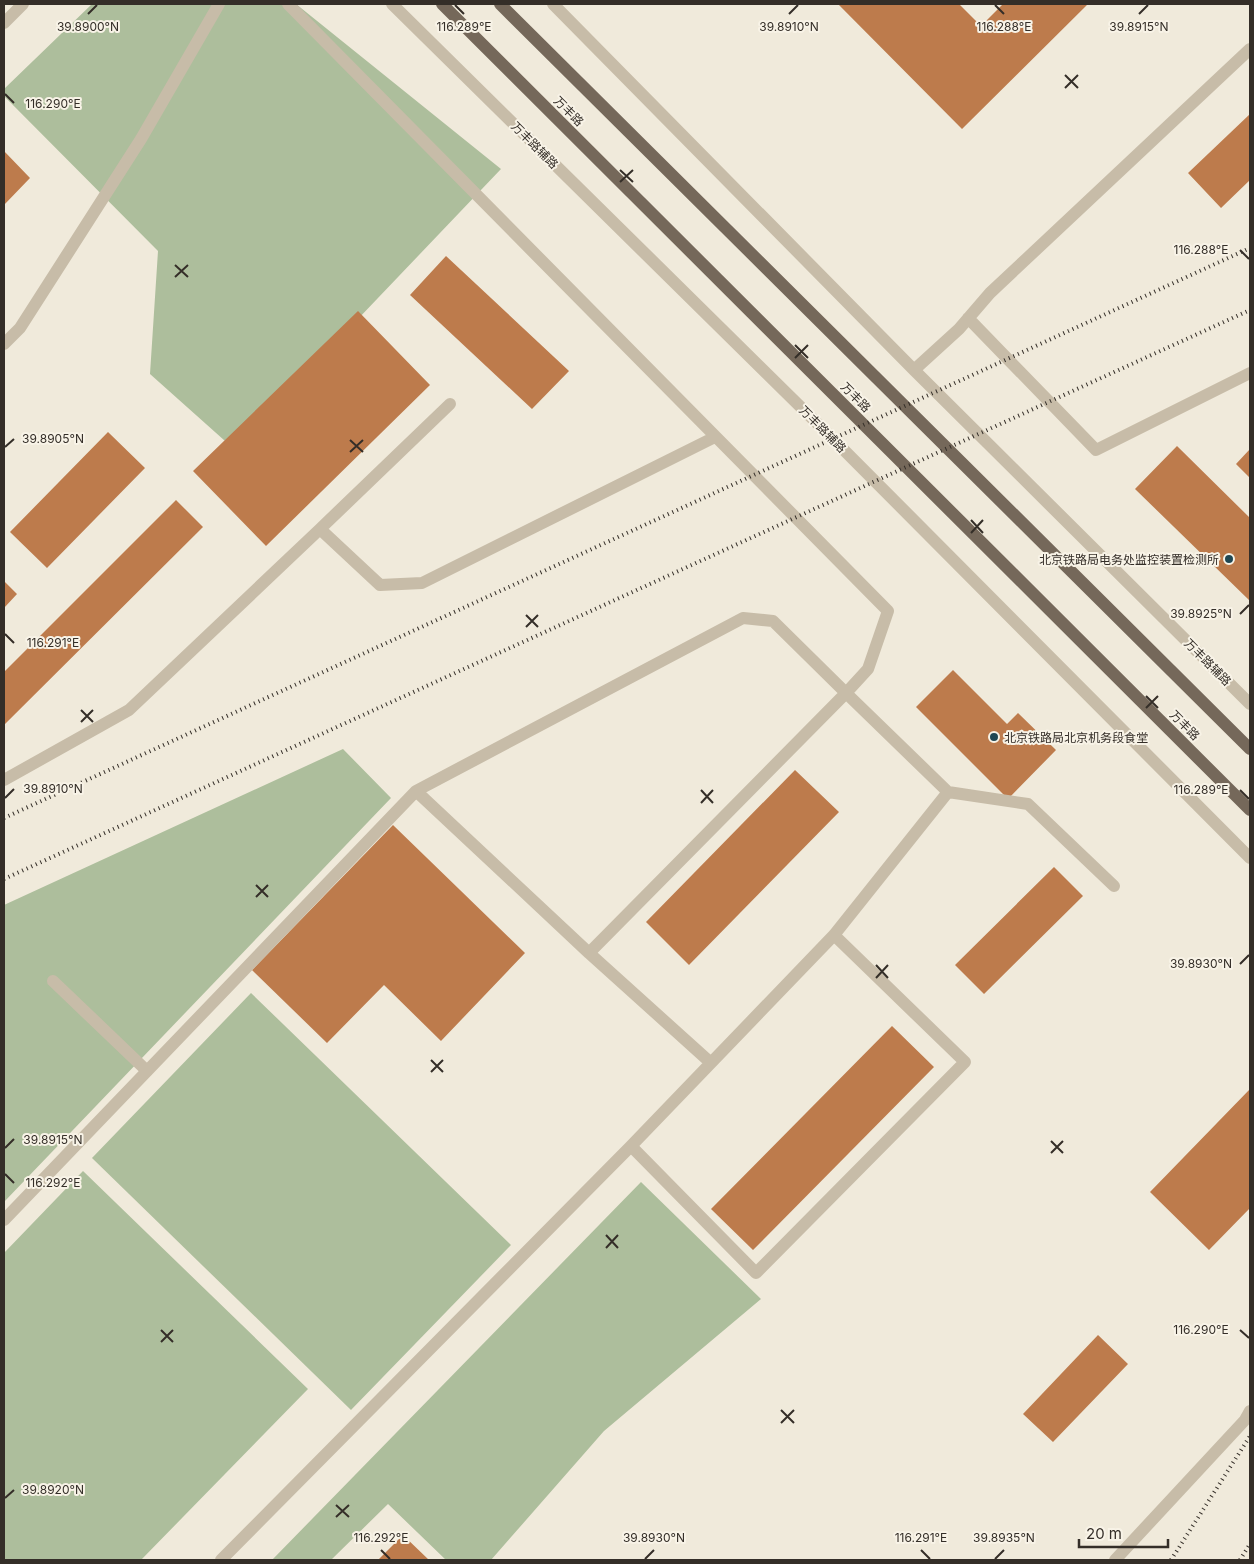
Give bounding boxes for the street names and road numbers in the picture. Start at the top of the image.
street label: 万丰路 [551,93,587,129]
street label: 万丰路辅路 [508,118,562,172]
street label: 万丰路 [838,379,874,415]
street label: 万丰路辅路 [796,402,850,456]
street label: 万丰路辅路 [1181,635,1235,689]
street label: 万丰路 [1167,707,1203,743]

